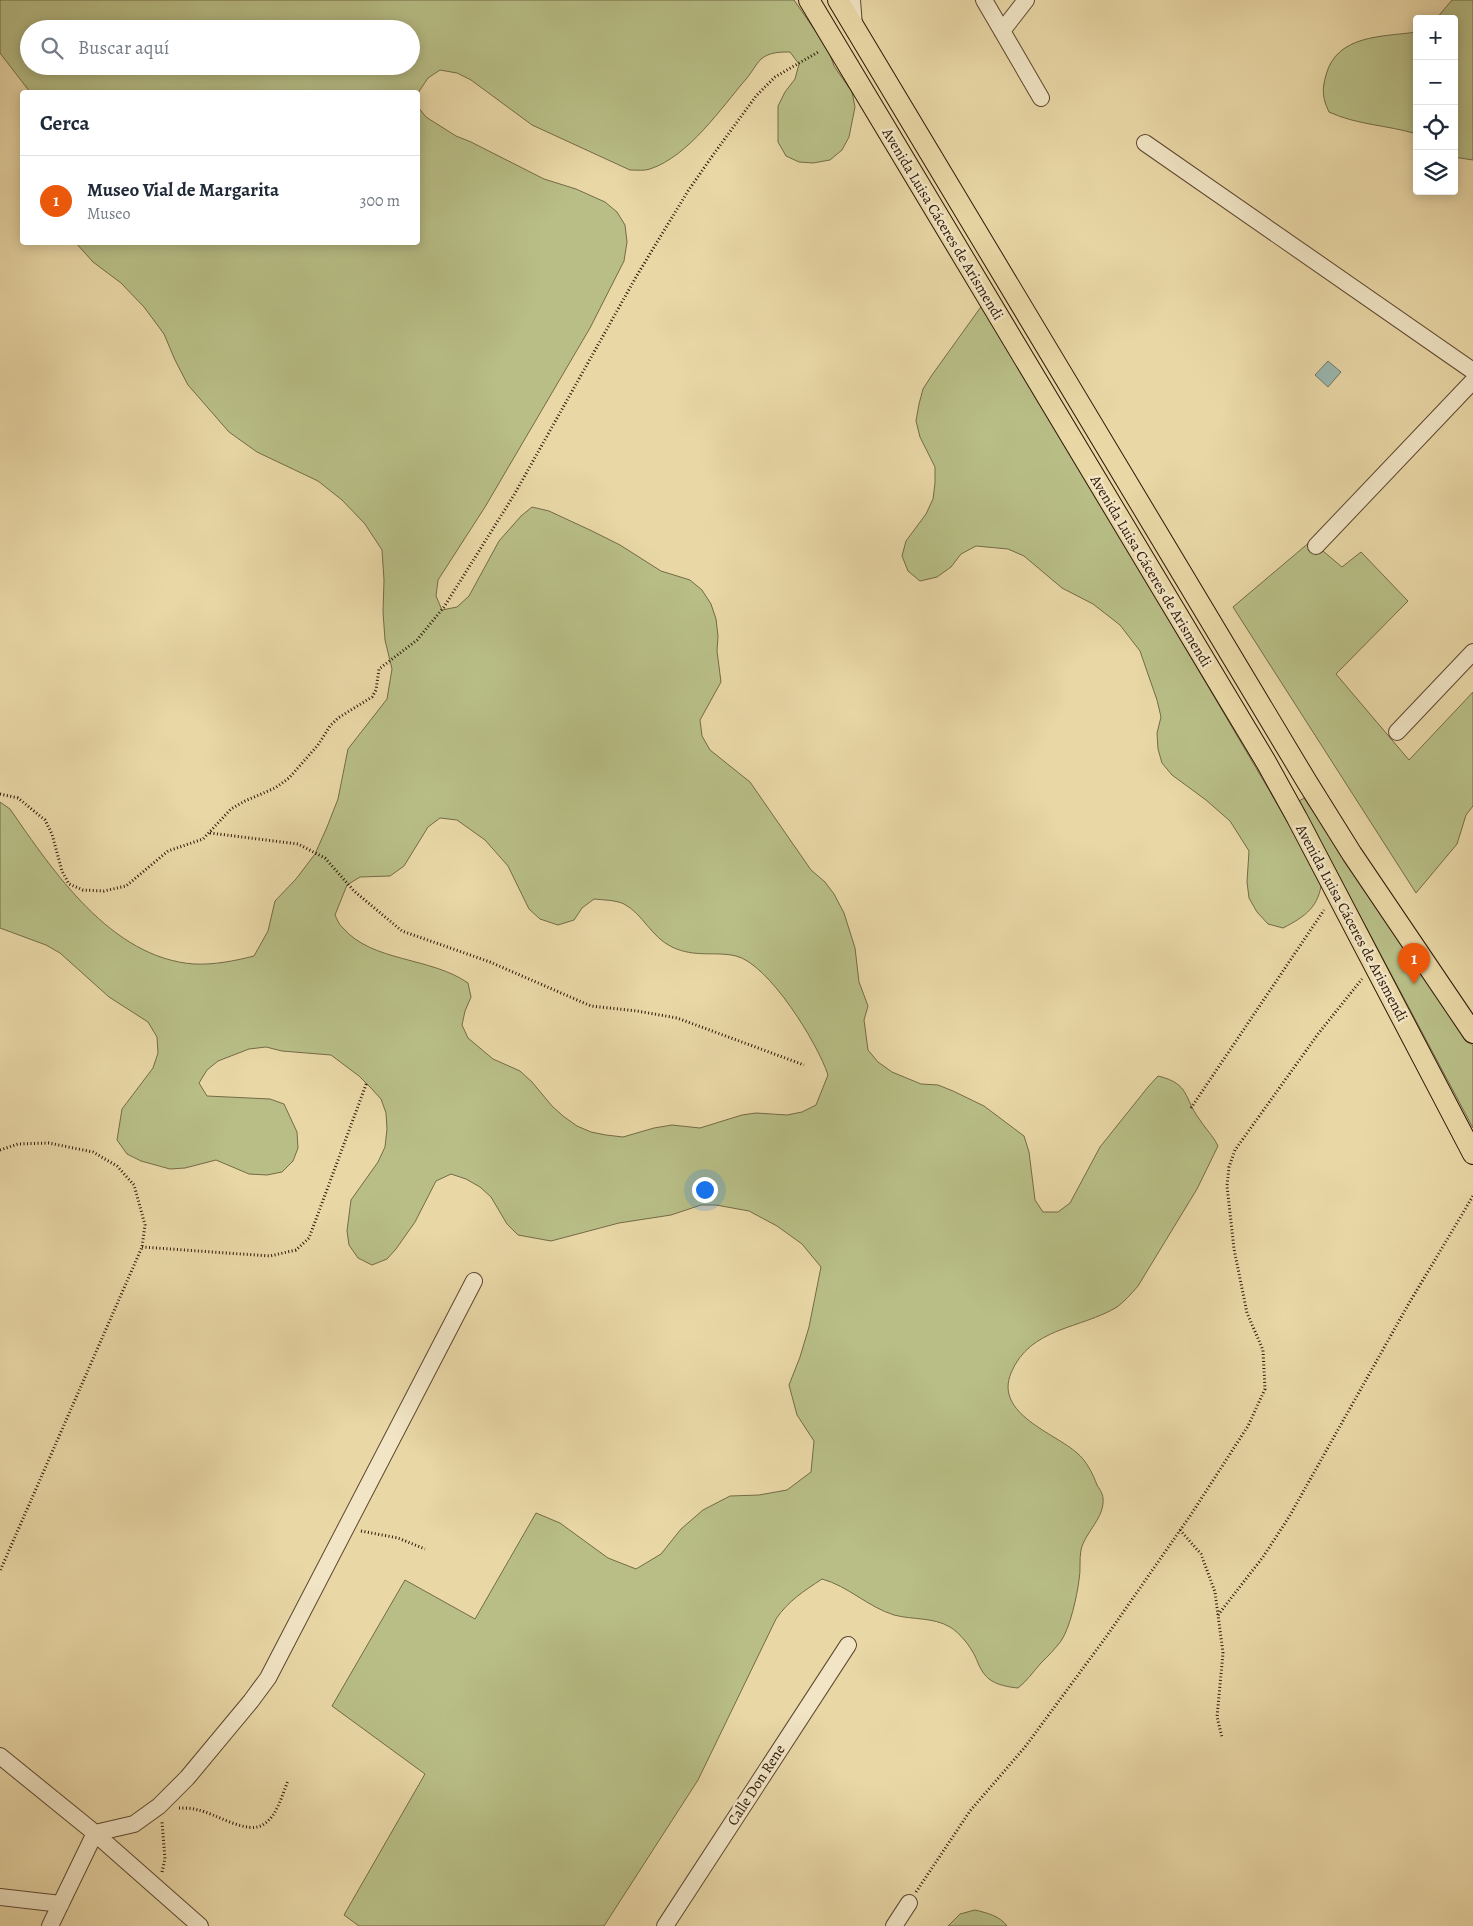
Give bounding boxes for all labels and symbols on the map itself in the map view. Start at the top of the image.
street label: Avenida Luisa Cáceres de Arismendi [877,123,1008,324]
street label: Avenida Luisa Cáceres de Arismendi [1085,470,1216,671]
street label: Avenida Luisa Cáceres de Arismendi [1291,820,1413,1025]
pin: 1 [1398,943,1430,984]
your location [692,1177,718,1203]
street label: Calle Don Rene [722,1740,790,1829]

